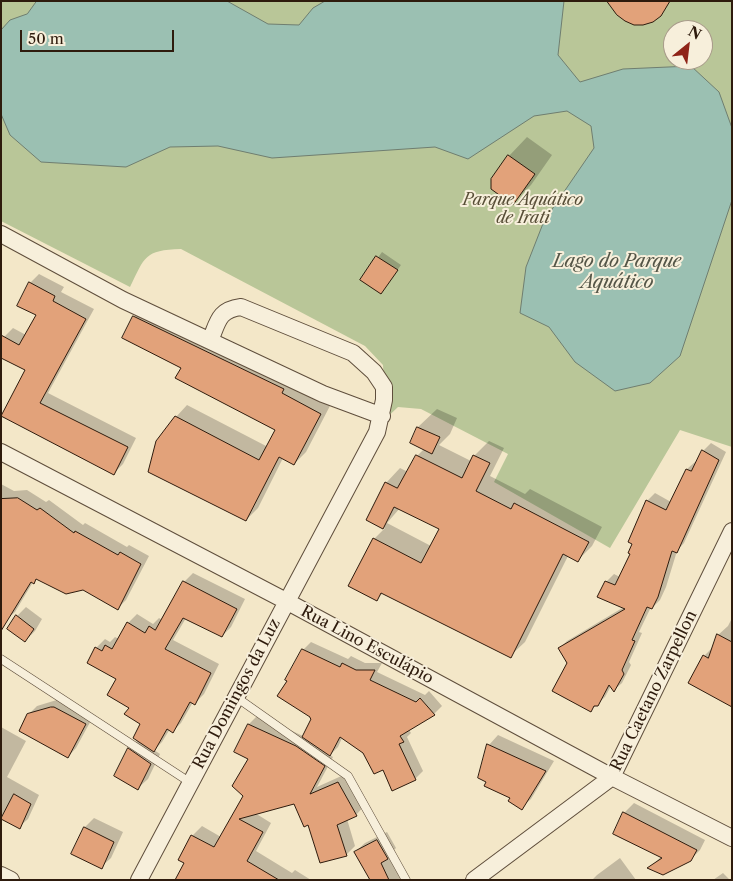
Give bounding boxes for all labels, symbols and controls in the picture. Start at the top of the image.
scale bar [22,20,176,52]
north arrow [663,20,713,70]
text: N [685,22,704,44]
text: 50 m [28,29,64,48]
park label: Parque Aquático de Irati [463,190,583,228]
water label: Lago do Parque Aquático [553,251,681,294]
street label: Rua Lino Esculápio [297,602,437,688]
street label: Rua Caetano Zarpellon [607,608,701,774]
street label: Rua Domingos da Luz [189,616,285,772]

